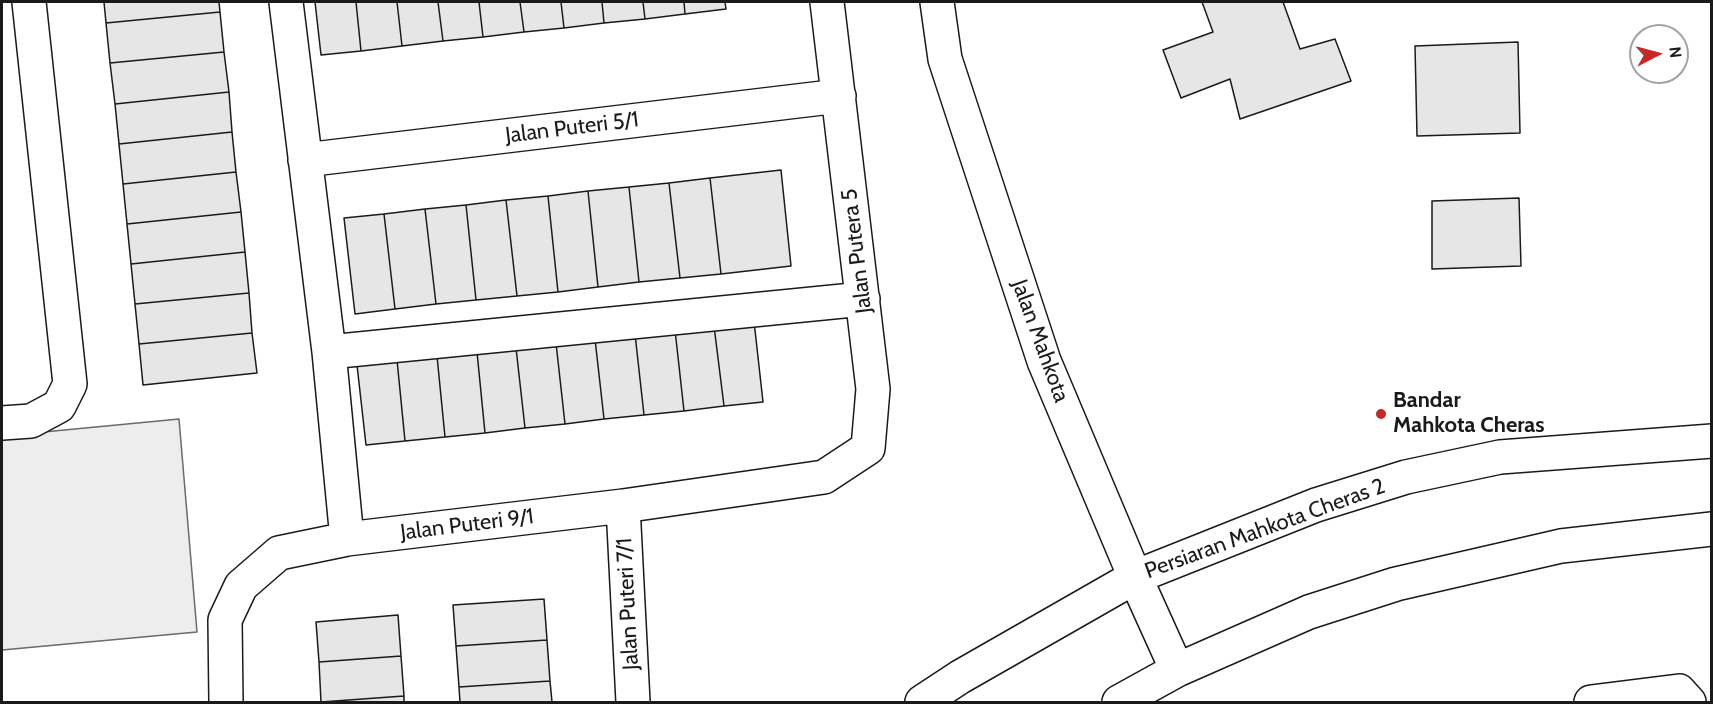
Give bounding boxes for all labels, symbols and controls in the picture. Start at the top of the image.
north arrow [1629,24,1689,84]
text: N [1665,46,1685,59]
street label: Jalan Puteri 5/1 [504,107,640,149]
street label: Jalan Putera 5 [836,187,878,315]
street label: Jalan Mahkota [1006,276,1074,406]
place label: Bandar Mahkota Cheras [1393,388,1545,440]
marker: Bandar Mahkota Cheras [1374,407,1388,421]
street label: Persiaran Mahkota Cheras 2 [1141,473,1389,585]
street label: Jalan Puteri 9/1 [399,504,535,546]
street label: Jalan Puteri 7/1 [611,537,645,671]

